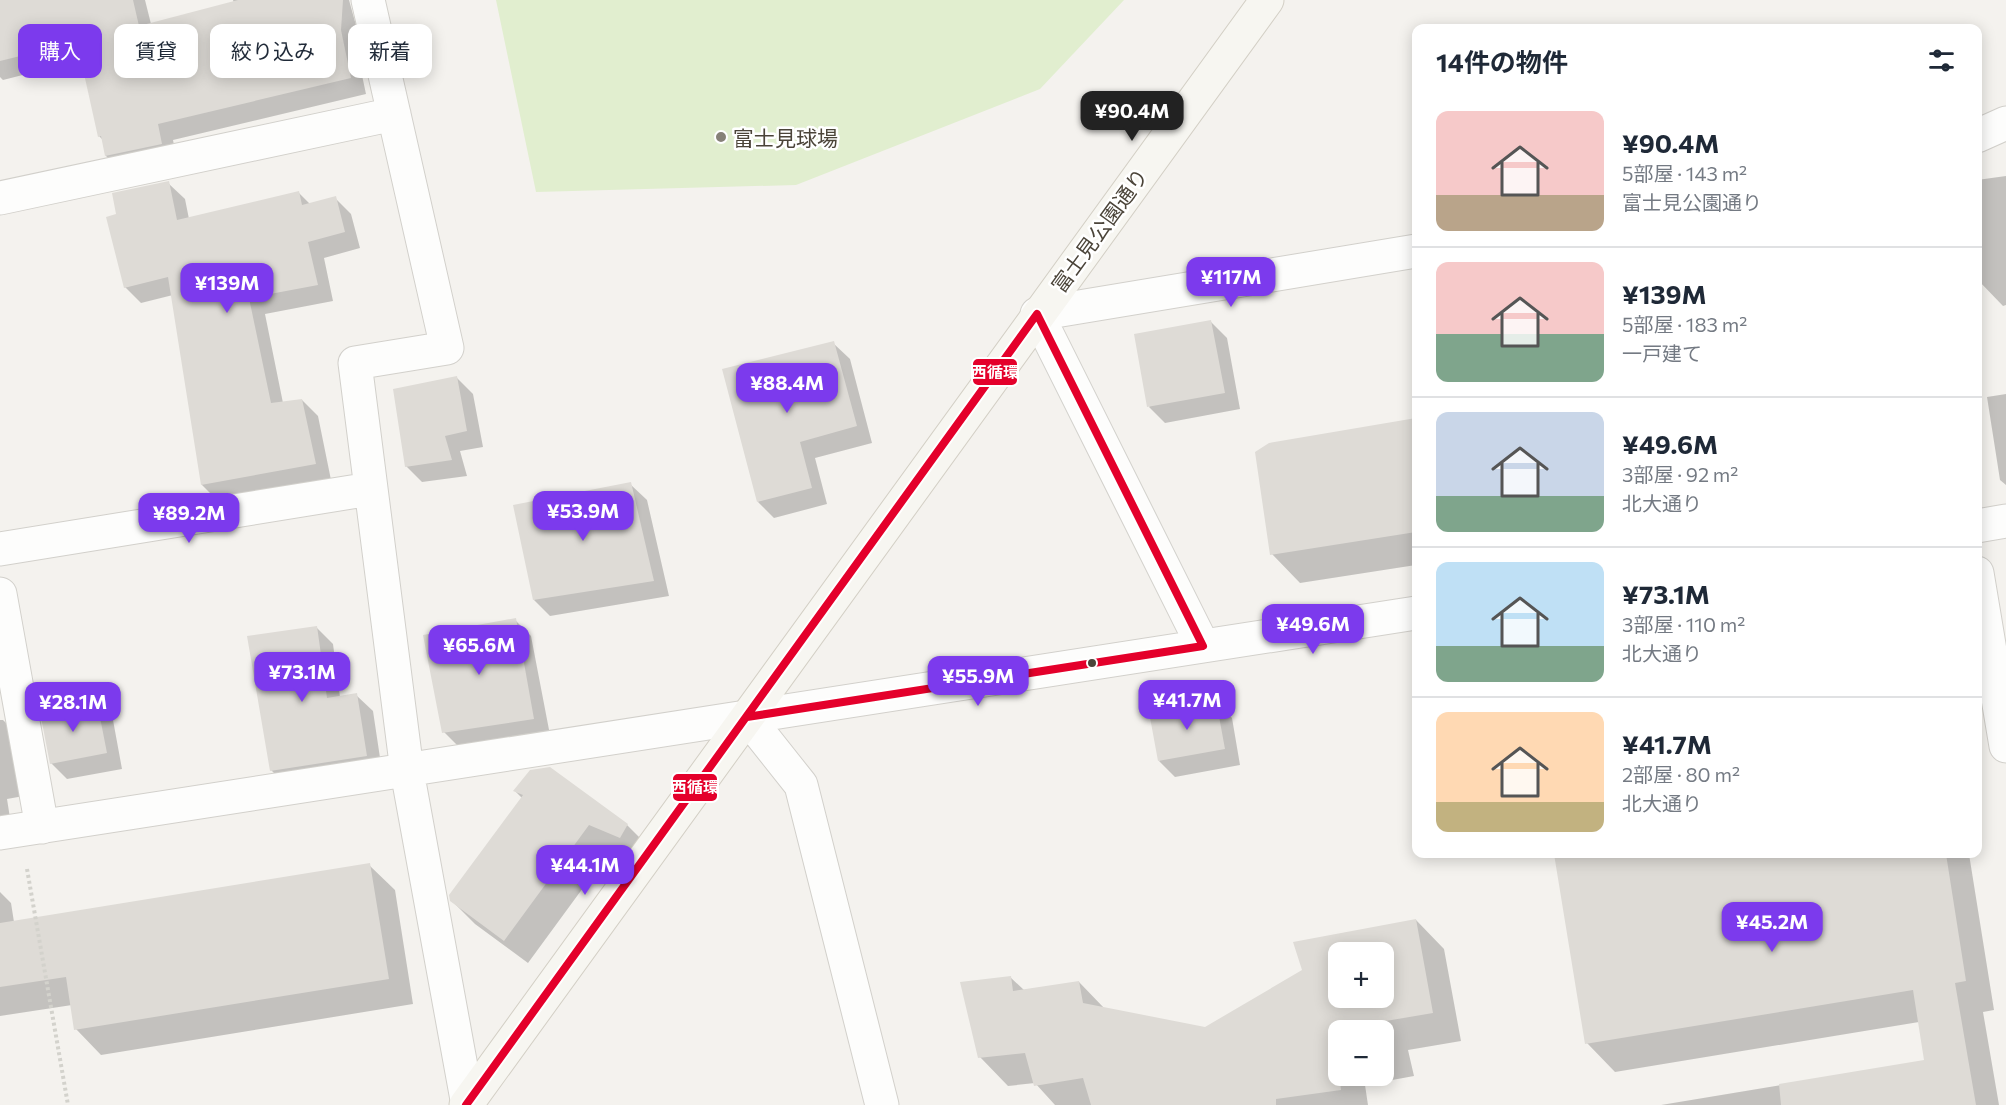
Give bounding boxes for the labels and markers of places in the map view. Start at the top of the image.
pin: ¥90.4M [1083,91,1181,142]
place label: 富士見球場 [733,125,838,150]
marker: 富士見球場 [714,130,728,144]
pin: ¥117M [1189,257,1273,308]
pin: ¥139M [185,263,269,314]
pin: ¥88.4M [738,363,836,414]
pin: ¥53.9M [534,491,632,542]
pin: ¥89.2M [140,493,238,544]
pin: ¥49.6M [1264,604,1362,655]
pin: ¥65.6M [430,625,528,676]
pin: ¥73.1M [253,652,351,703]
pin: ¥55.9M [929,656,1027,707]
unlabelled marker [1086,657,1098,669]
pin: ¥41.7M [1138,680,1236,731]
pin: ¥28.1M [24,682,122,733]
pin: ¥44.1M [536,845,634,896]
pin: ¥45.2M [1723,902,1821,953]

